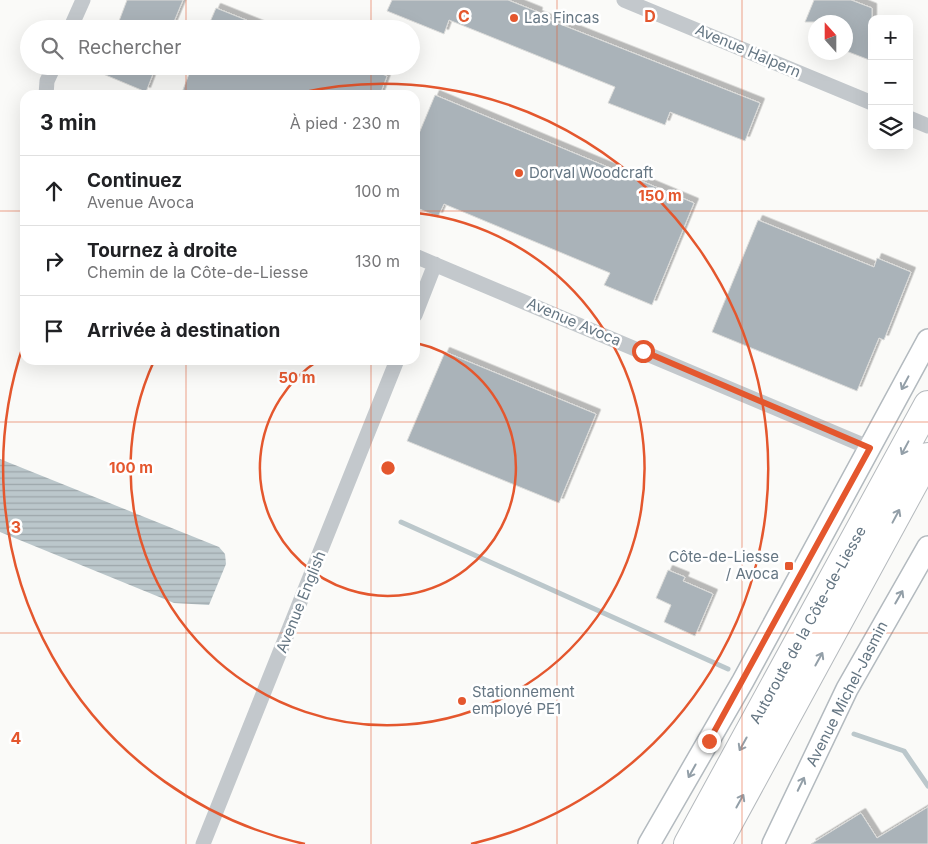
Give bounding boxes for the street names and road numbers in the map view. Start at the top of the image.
street label: Avenue Halpern [693,20,804,81]
street label: Avenue Avoca [524,293,624,350]
street label: Autoroute de la Côte-de-Liesse [745,523,870,727]
street label: Avenue English [271,548,330,655]
street label: Avenue Michel-Jasmin [802,618,891,770]

